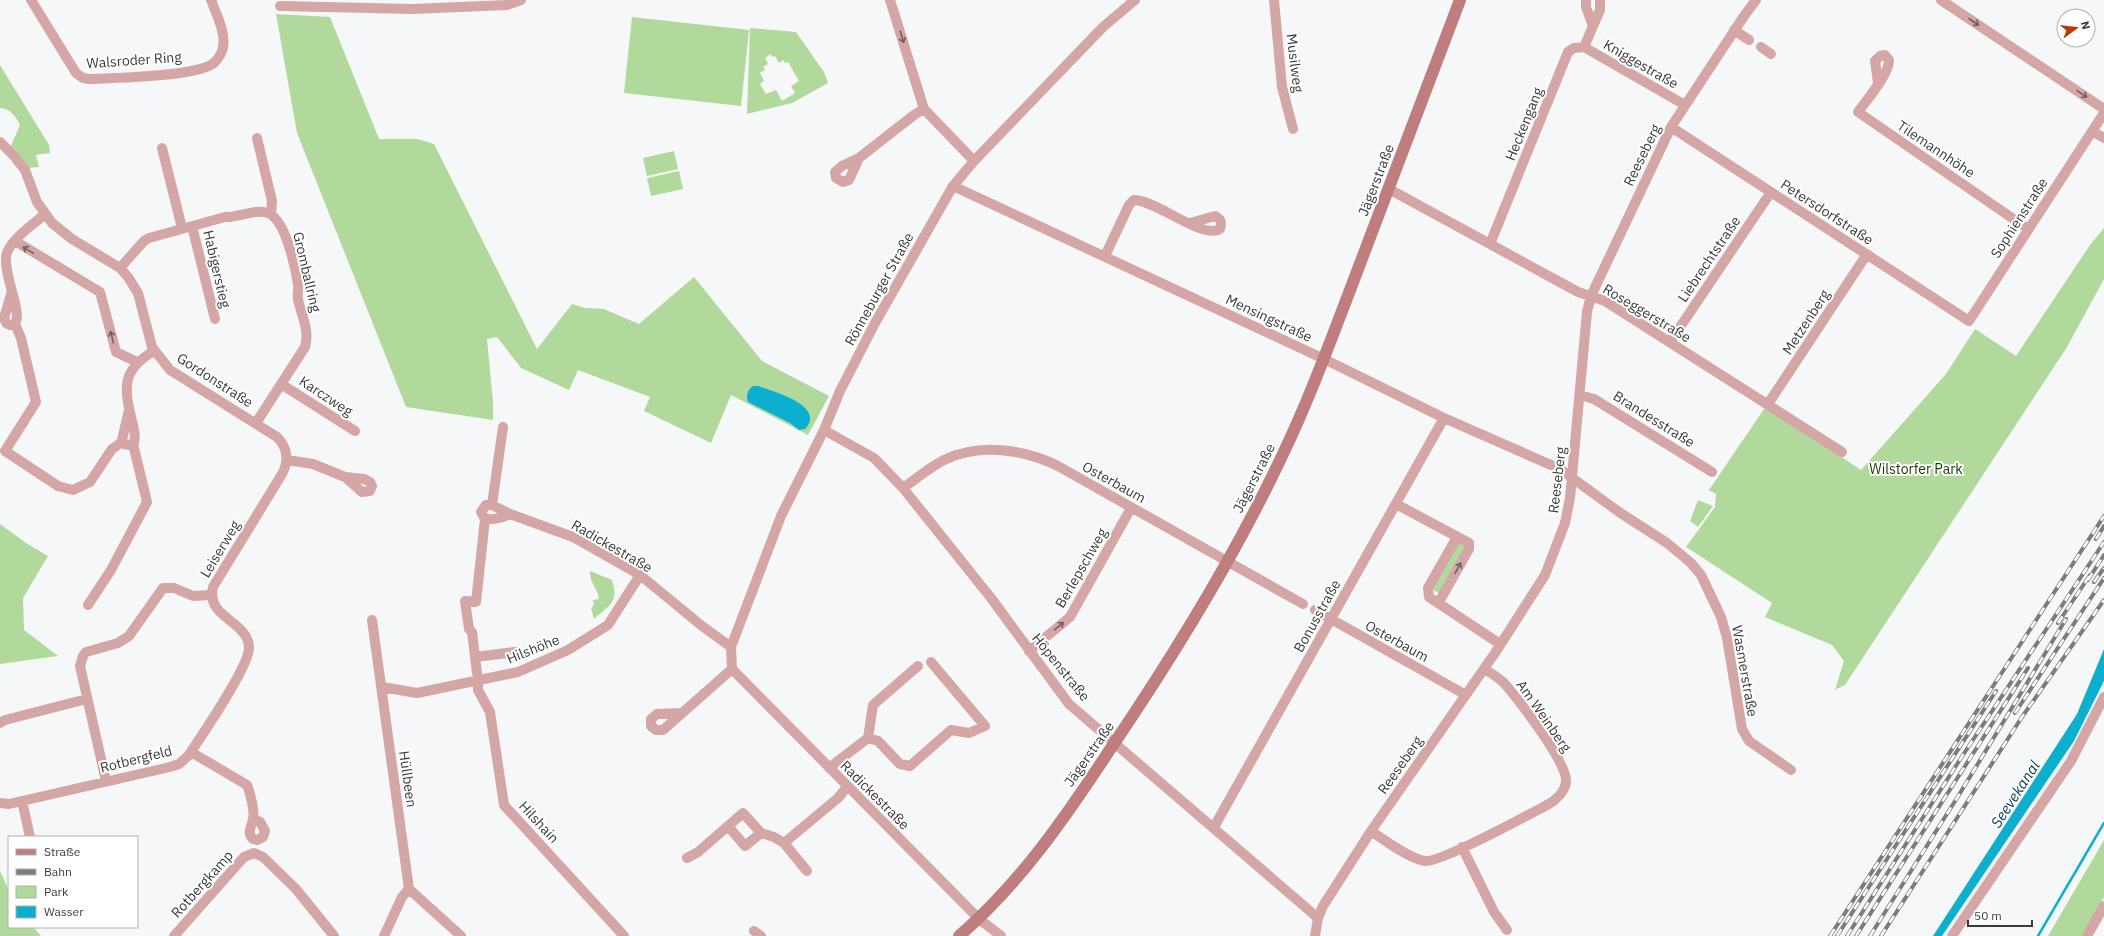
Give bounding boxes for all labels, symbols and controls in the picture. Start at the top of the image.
north arrow [2056,8,2096,48]
one-way arrow [1968,18,1980,26]
text: N [2078,20,2093,31]
one-way arrow [899,30,906,43]
street label: Musilweg [1282,33,1308,94]
street label: Kniggestraße [1600,35,1682,93]
street label: Walsroder Ring [86,48,183,72]
street label: Heckengang [1501,84,1547,163]
one-way arrow [2076,90,2087,98]
street label: Tilemannhöhe [1894,116,1979,182]
street label: Reeseberg [1619,121,1665,189]
street label: Jägerstraße [1354,141,1398,219]
street label: Sophienstraße [1986,174,2052,261]
street label: Petersdorfstraße [1777,175,1877,249]
street label: Liebrechtstraße [1674,212,1745,305]
street label: Habigerstieg [199,228,235,310]
street label: Rönneburger Straße [840,229,918,349]
street label: Gromballring [289,230,325,315]
one-way arrow [22,246,34,254]
street label: Roseggerstraße [1600,280,1695,346]
street label: Metzenberg [1778,286,1834,358]
street label: Mensingstraße [1223,290,1315,346]
one-way arrow [108,331,116,344]
street label: Gordonstraße [173,349,257,412]
street label: Karczweg [296,372,357,420]
street label: Brandesstraße [1610,387,1698,451]
street label: Jägerstraße [1229,440,1279,516]
street label: Reeseberg [1544,445,1570,514]
street label: Osterbaum [1079,457,1149,507]
park label: Wilstorfer Park [1869,460,1963,478]
street label: Radickestraße [568,516,656,577]
street label: Leiserweg [196,517,244,581]
street label: Berlepschweg [1051,524,1111,611]
one-way arrow [1455,562,1463,574]
street label: Bonusstraße [1290,576,1345,656]
street label: Osterbaum [1362,616,1432,666]
one-way arrow [1054,621,1065,630]
street label: Wasmerstraße [1728,624,1762,718]
street label: Höpenstraße [1028,629,1094,705]
street label: Hilshöhe [504,630,562,668]
street label: Am Weinberg [1513,676,1576,756]
street label: Jägerstraße [1060,718,1118,790]
street label: Reeseberg [1374,732,1427,797]
street label: Rotbergfeld [98,741,174,777]
street label: Hüllbeen [395,750,421,808]
street label: Radickestraße [837,757,914,834]
water label: Seevekanal [1986,757,2044,831]
street label: Hilshain [515,797,563,847]
legend [8,836,138,928]
text: Straße [44,844,81,859]
street label: Rotbergkamp [167,847,237,921]
text: Bahn [44,864,72,879]
text: Park [44,884,69,899]
scale bar [1968,902,2032,928]
text: Wasser [44,904,84,919]
text: 50 m [1974,908,2002,923]

